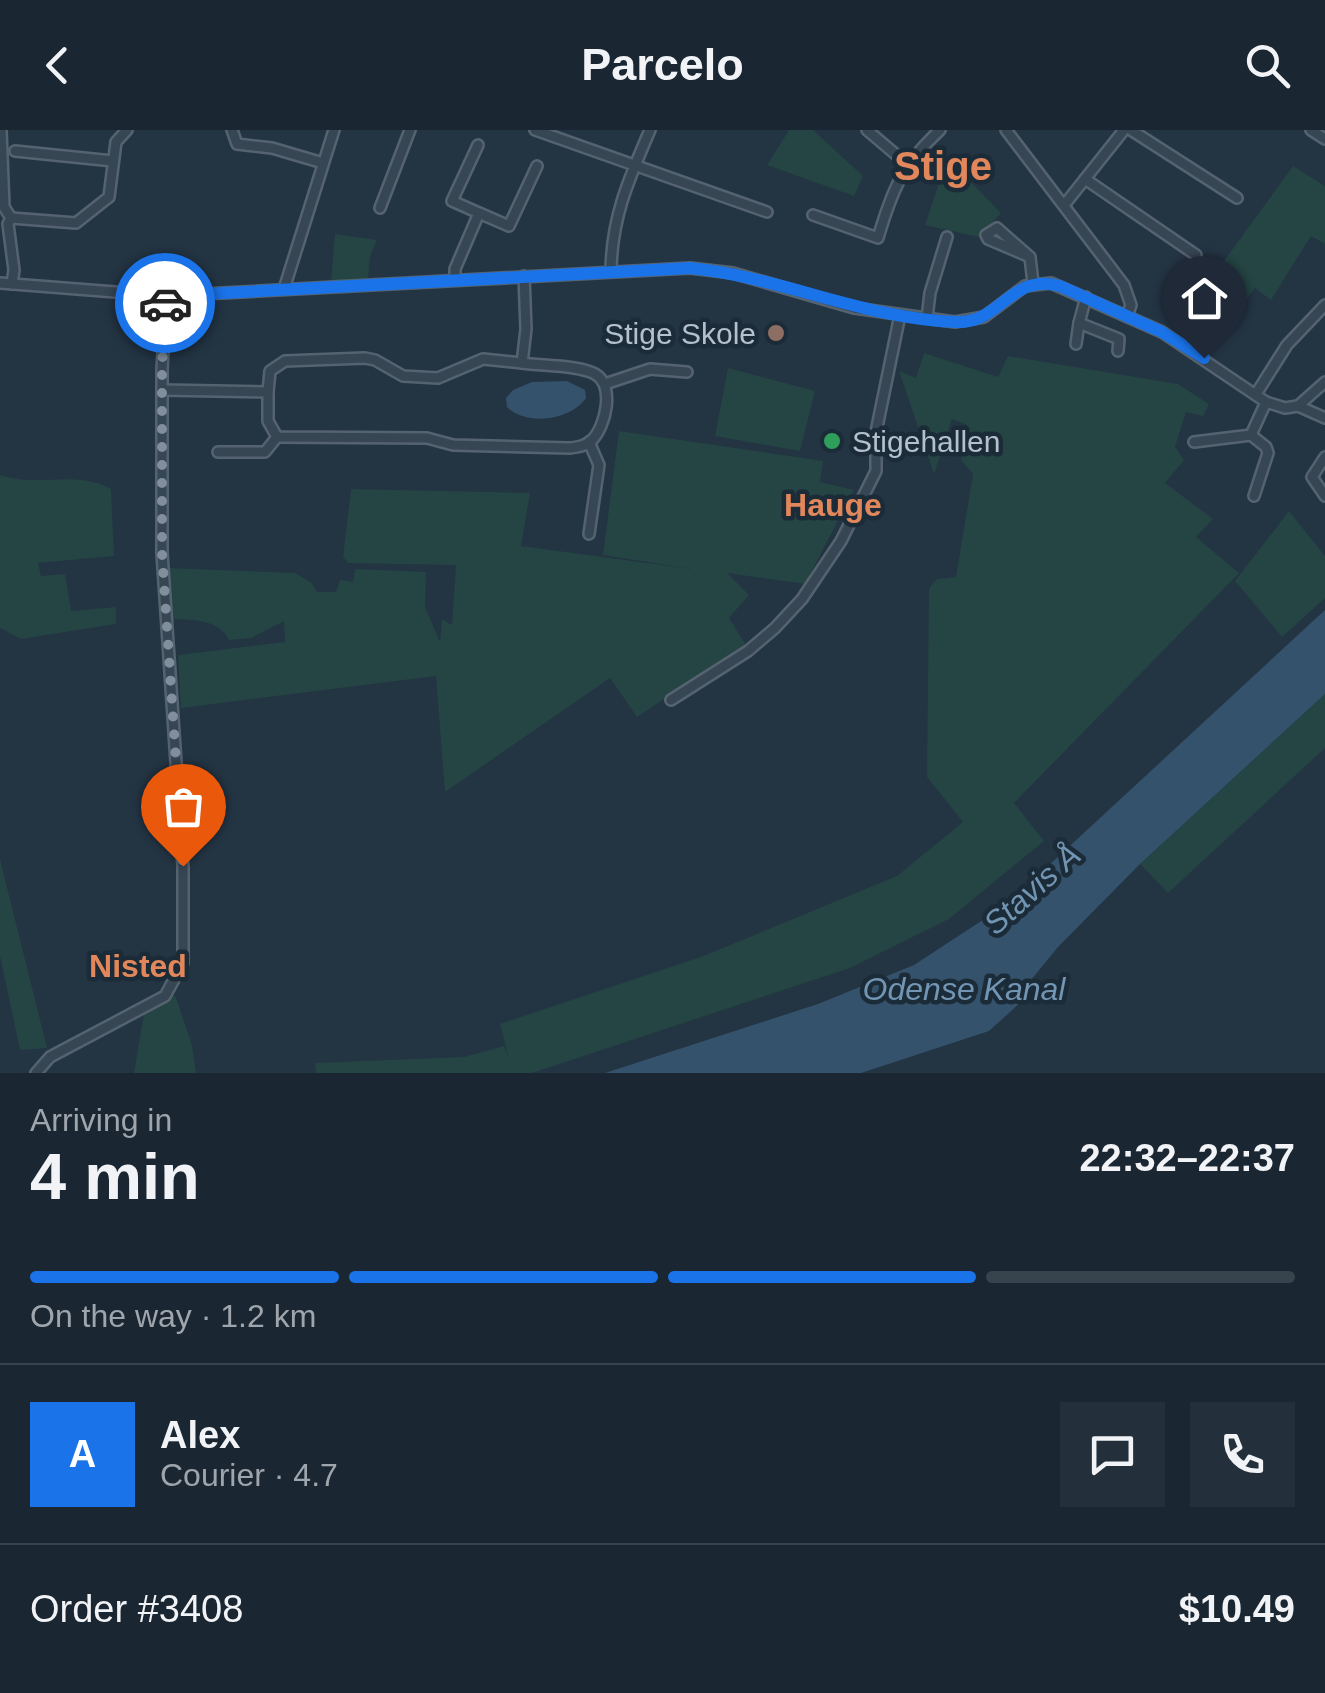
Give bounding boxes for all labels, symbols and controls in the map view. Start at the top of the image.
icon: back [30,38,85,93]
icon: search [1240,38,1295,93]
text: Parcelo [581,39,744,90]
district label: Stige [894,144,992,188]
courier [115,253,215,353]
pin [1162,256,1247,359]
icon: home [1177,271,1232,326]
icon: car [138,276,193,331]
place label: Stige Skole [604,317,756,350]
marker: Stige Skole [765,322,787,344]
place label: Stigehallen [852,425,1000,458]
marker: Stigehallen [821,430,843,452]
district label: Hauge [784,487,882,523]
pin [141,764,226,867]
icon: bag [156,779,211,834]
water label: Stavis Å [976,836,1088,942]
district label: Nisted [89,948,187,984]
water label: Odense Kanal [863,971,1066,1007]
text: Arriving in [30,1102,172,1138]
text: 22:32–22:37 [1079,1137,1295,1179]
text: 4 min [30,1140,200,1213]
text: On the way · 1.2 km [30,1298,316,1334]
button: chat [1060,1402,1165,1507]
button: phone [1190,1402,1295,1507]
text: Alex [160,1414,240,1456]
text: A [69,1433,96,1475]
text: Courier · 4.7 [160,1457,338,1493]
text: Order #3408 [30,1588,243,1630]
text: $10.49 [1179,1588,1295,1630]

